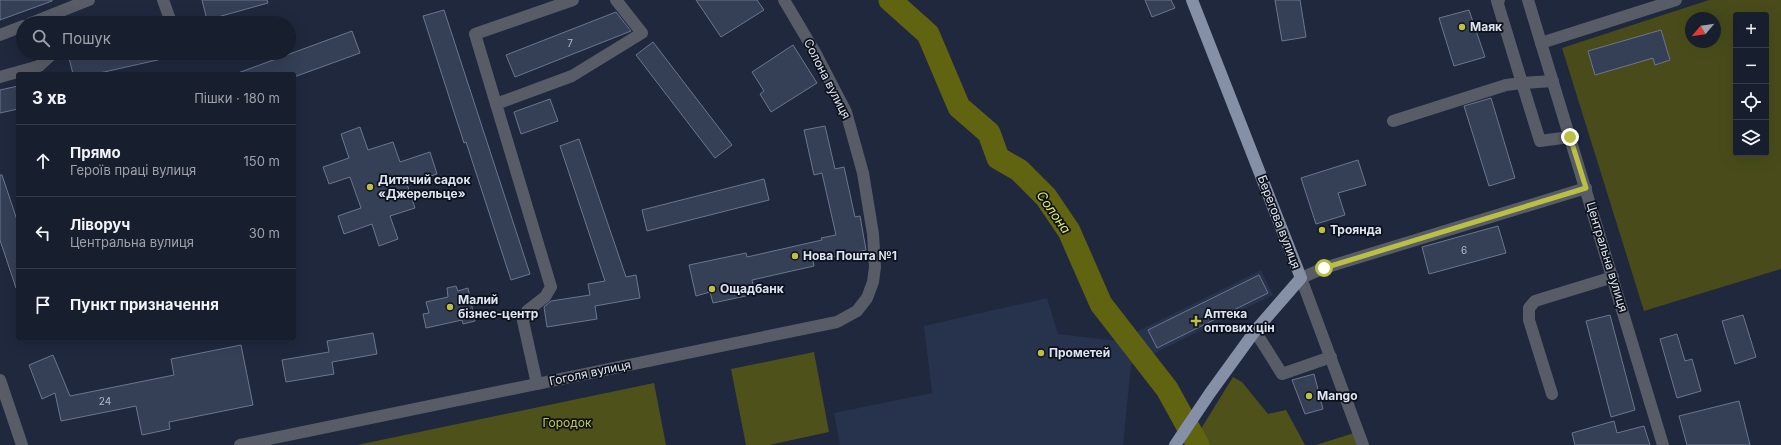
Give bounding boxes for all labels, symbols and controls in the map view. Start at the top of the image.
north arrow [1685,12,1721,48]
map controls [1733,12,1769,156]
button: + [1733,12,1769,48]
search box [16,16,296,60]
place label: Маяк [1470,19,1502,34]
marker: Маяк [1457,22,1467,32]
icon: search [30,27,52,49]
text: Пошук [62,29,111,48]
street label: Солона вулиця [801,36,854,121]
house number: 7 [567,37,573,49]
button: − [1733,48,1769,84]
button: locate [1733,84,1769,120]
text: 3 хв [32,88,67,108]
text: Пішки · 180 m [194,90,280,106]
button: layers [1733,120,1769,156]
route end [1561,128,1579,146]
text: Прямо [70,143,121,162]
icon: ahead [32,150,54,172]
text: 150 m [244,153,280,169]
text: Героїв праці вулиця [70,162,196,178]
place label: Дитячий садок «Джерельце» [378,172,470,201]
street label: Берегова вулиця [1255,173,1304,271]
marker: Дитячий садок «Джерельце» [365,182,375,192]
water label: Солона [1034,188,1074,236]
street label: Центральна вулиця [1584,200,1631,314]
text: Ліворуч [70,215,130,234]
icon: left [32,222,54,244]
place label: Троянда [1330,222,1382,237]
text: 30 m [249,225,280,241]
marker: Троянда [1317,225,1327,235]
text: Центральна вулиця [70,234,194,250]
house number: 6 [1461,244,1467,256]
place label: Нова Пошта №1 [803,248,897,263]
marker: Нова Пошта №1 [790,251,800,261]
route start [1315,259,1333,277]
place label: Ощадбанк [720,281,784,296]
marker: Ощадбанк [707,284,717,294]
place label: Малий бізнес-центр [458,292,539,321]
icon: arrive [32,294,54,316]
text: Пункт призначення [70,295,219,314]
marker: Малий бізнес-центр [445,302,455,312]
place label: Аптека оптових цін [1204,306,1275,335]
marker: Аптека оптових цін [1191,316,1201,326]
place label: Прометей [1049,345,1110,360]
marker: Прометей [1036,348,1046,358]
street label: Гоголя вулиця [548,357,632,388]
place label: Mango [1317,388,1358,403]
marker: Mango [1304,391,1314,401]
house number: 24 [99,395,111,407]
park label: Городок [543,415,592,430]

